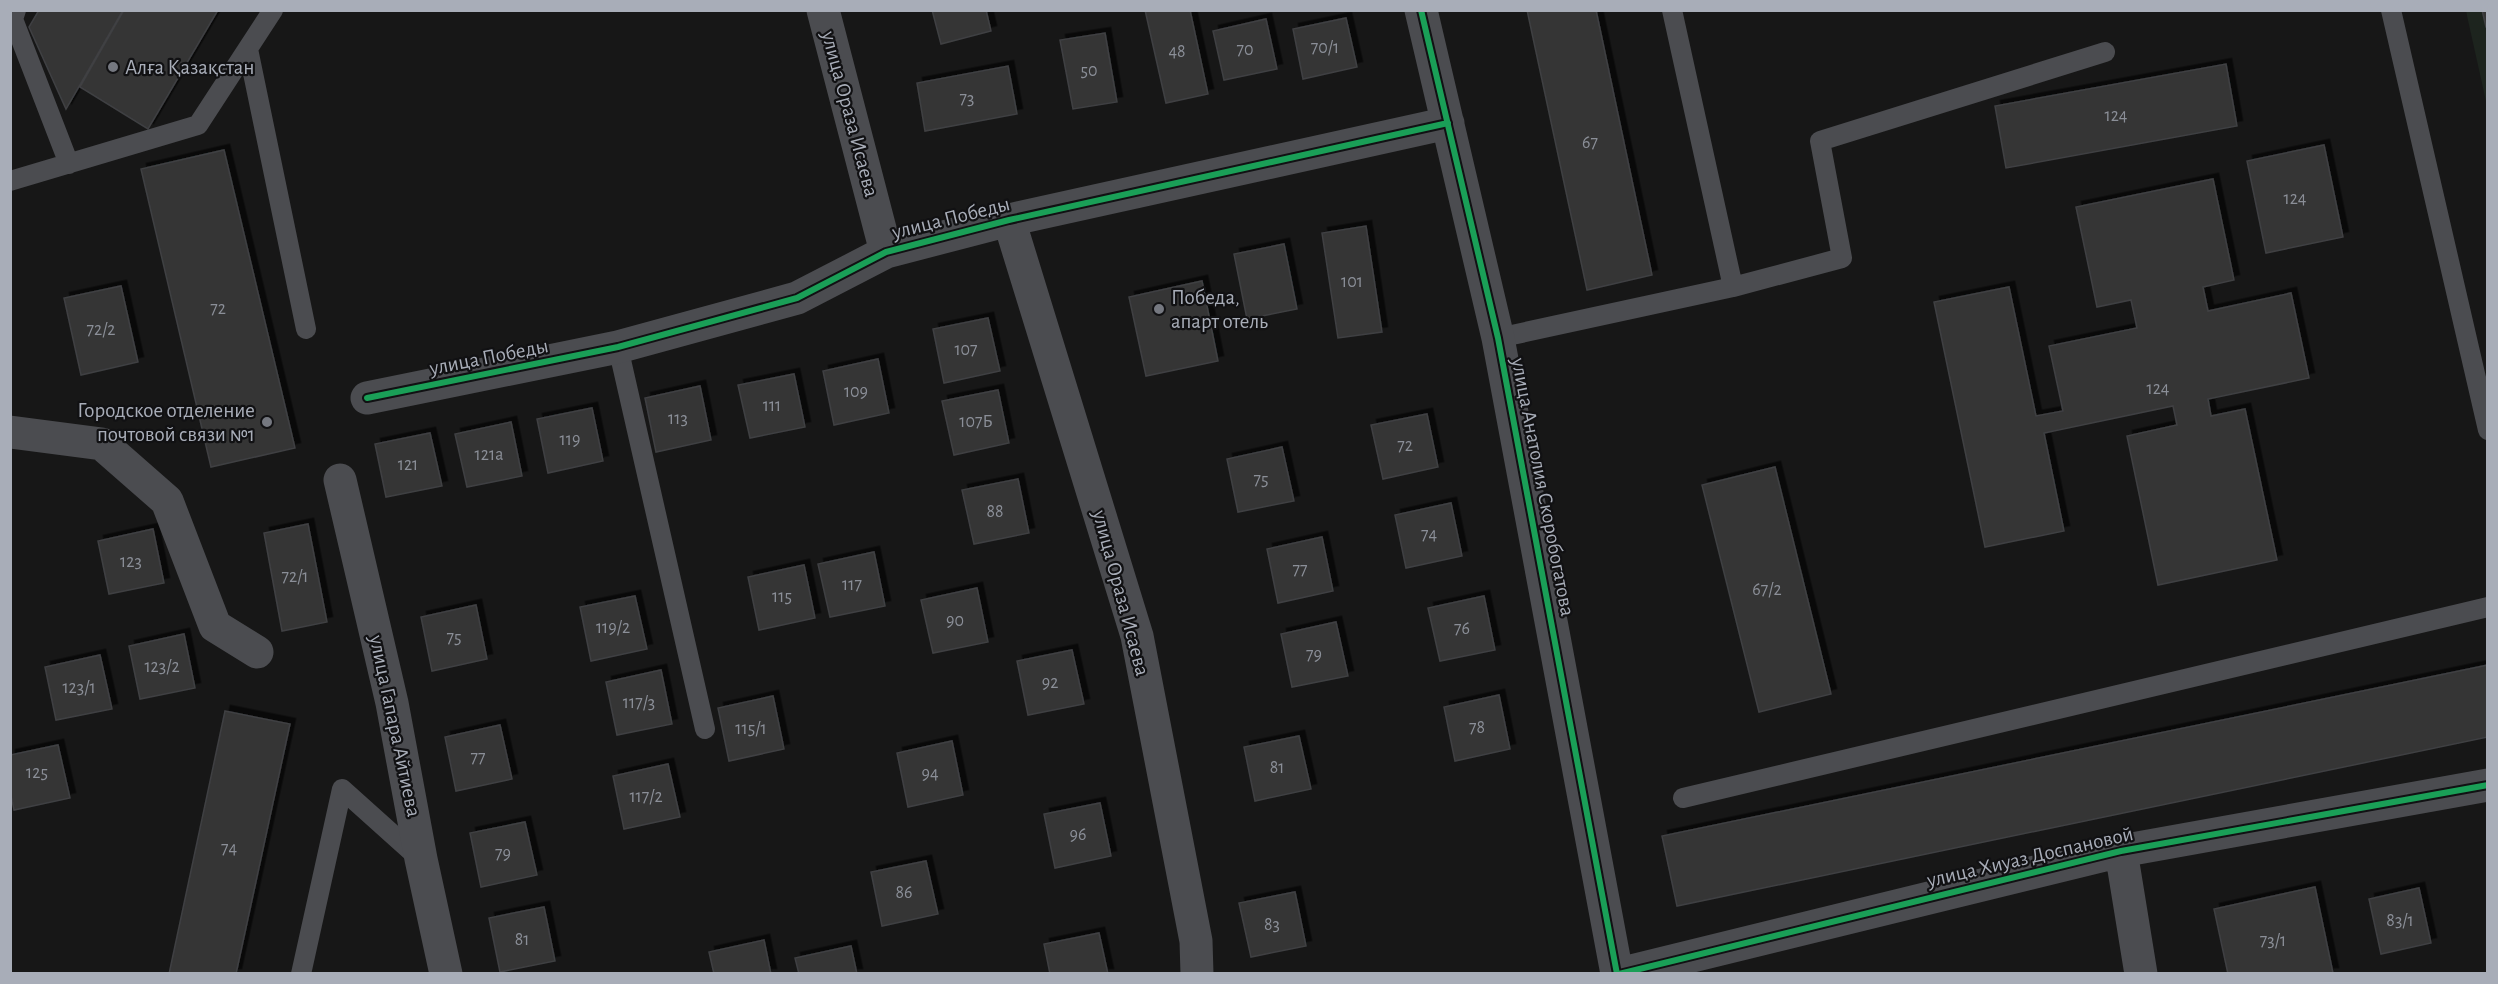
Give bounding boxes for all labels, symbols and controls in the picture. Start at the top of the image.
street label: улица Ораза Исаева [818,28,882,199]
house number: 70/1 [1311,39,1339,57]
house number: 70 [1236,41,1254,59]
house number: 48 [1168,43,1186,61]
place label: Алға Қазақстан [125,57,254,78]
marker: Алға Қазақстан [106,60,120,74]
house number: 50 [1080,62,1098,80]
house number: 73 [960,90,974,108]
house number: 124 [2104,107,2128,125]
house number: 67 [1582,134,1598,152]
house number: 124 [2283,190,2307,208]
street label: улица Победы [889,193,1012,243]
house number: 101 [1341,273,1363,291]
place label: Победа, апарт отель [1171,287,1268,332]
house number: 72 [210,300,226,318]
marker: Победа, апарт отель [1152,302,1166,316]
house number: 72/2 [86,321,116,339]
street label: улица Победы [427,335,550,379]
house number: 107 [954,341,978,359]
street label: улица Анатолия Скоробогатова [1507,355,1578,618]
house number: 124 [2146,380,2170,398]
house number: 109 [844,383,868,401]
house number: 111 [763,397,781,415]
place label: Городское отделение почтовой связи №1 [77,400,255,445]
house number: 113 [668,410,688,428]
house number: 107Б [959,413,993,431]
marker: Городское отделение почтовой связи №1 [260,415,274,429]
house number: 119 [560,431,580,449]
house number: 72 [1397,437,1413,455]
house number: 121а [475,446,503,464]
house number: 121 [398,456,418,474]
house number: 75 [1253,471,1269,489]
house number: 88 [986,503,1004,521]
street label: улица Ораза Исаева [1089,507,1153,678]
house number: 74 [1421,526,1437,544]
house number: 123 [120,553,142,571]
house number: 77 [1292,561,1308,579]
house number: 72/1 [281,568,309,586]
house number: 117 [842,576,862,594]
house number: 67/2 [1752,581,1782,599]
house number: 115 [772,588,792,606]
house number: 90 [946,612,964,630]
house number: 119/2 [596,619,630,637]
house number: 76 [1454,620,1470,638]
house number: 75 [446,629,462,647]
street label: улица Гапара Айтиева [365,632,425,819]
house number: 79 [1306,646,1322,664]
house number: 123/2 [144,658,180,676]
house number: 92 [1042,674,1058,692]
house number: 123/1 [62,679,96,697]
house number: 117/3 [623,694,655,712]
house number: 78 [1469,719,1485,737]
house number: 115/1 [735,720,767,738]
house number: 77 [470,749,486,767]
house number: 81 [1270,759,1284,777]
house number: 125 [26,764,48,782]
house number: 94 [921,765,939,783]
house number: 117/2 [629,788,663,806]
street label: улица Хиуаз Доспановой [1924,823,2135,891]
house number: 96 [1070,826,1086,844]
house number: 74 [221,840,237,858]
house number: 79 [495,845,511,863]
house number: 86 [896,884,913,902]
house number: 83/1 [2386,912,2414,930]
house number: 83 [1264,916,1280,934]
house number: 81 [515,931,529,949]
house number: 73/1 [2260,932,2286,950]

